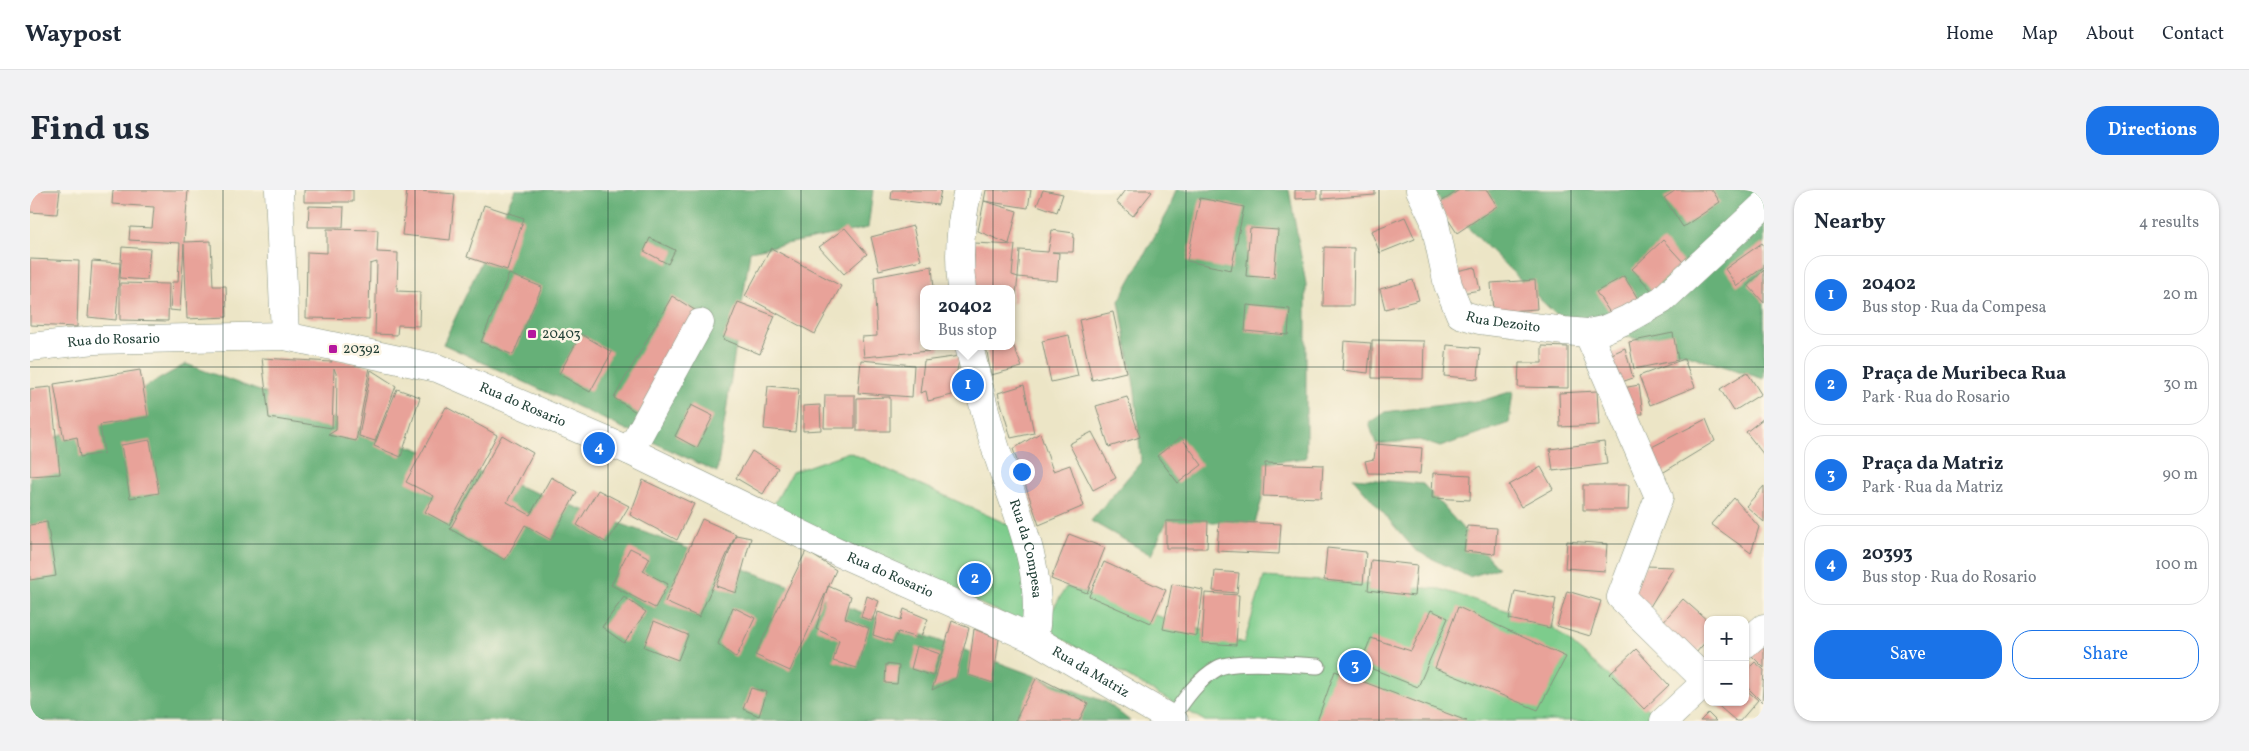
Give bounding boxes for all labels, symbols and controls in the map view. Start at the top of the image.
text: Waypost [25,18,122,52]
text: Home [1946,22,1994,47]
text: Map [2022,22,2058,47]
text: About [2086,22,2134,47]
text: Contact [2162,22,2224,47]
text: Find us [30,106,150,154]
button: Directions [2086,106,2219,155]
text: Nearby [1814,208,1885,237]
text: 4 results [2139,212,2199,234]
text: 20402 [1862,271,1916,297]
text: 1 [1828,284,1834,306]
text: 20 m [2163,284,2198,306]
popup [920,285,1015,350]
text: 20402 [938,294,992,320]
text: Bus stop · Rua da Compesa [1862,297,2047,319]
street label: Rua Dezoito [1463,307,1541,337]
text: Bus stop [938,320,997,342]
place label: 20403 [542,325,581,344]
marker: 20403 [526,328,538,340]
street label: Rua do Rosario [66,329,160,352]
place label: 20392 [343,340,380,359]
marker: 20392 [327,343,339,355]
text: Praça de Muribeca Rua [1862,361,2066,387]
pin: 1 [952,366,984,404]
text: 2 [1827,374,1835,396]
text: 30 m [2163,374,2198,396]
street label: Rua do Rosario [476,378,569,432]
text: Park · Rua do Rosario [1862,387,2010,409]
pin: 4 [583,429,615,467]
text: Praça da Matriz [1862,451,2003,477]
your location [1009,459,1035,485]
text: 3 [1827,464,1835,486]
text: 90 m [2162,464,2198,486]
text: Park · Rua da Matriz [1862,477,2003,499]
street label: Rua da Compesa [1004,497,1046,599]
text: 20393 [1862,541,1913,567]
street label: Rua do Rosario [844,548,936,603]
text: 4 [1826,554,1836,576]
text: 100 m [2155,554,2198,576]
pin: 2 [959,560,991,598]
text: Bus stop · Rua do Rosario [1862,567,2036,589]
map controls [1704,616,1749,706]
button: + [1704,616,1749,661]
button: Save [1814,630,2002,679]
button: Share [2012,630,2199,679]
street label: Rua da Matriz [1048,642,1133,702]
pin: 3 [1339,647,1371,685]
button: − [1704,661,1749,706]

